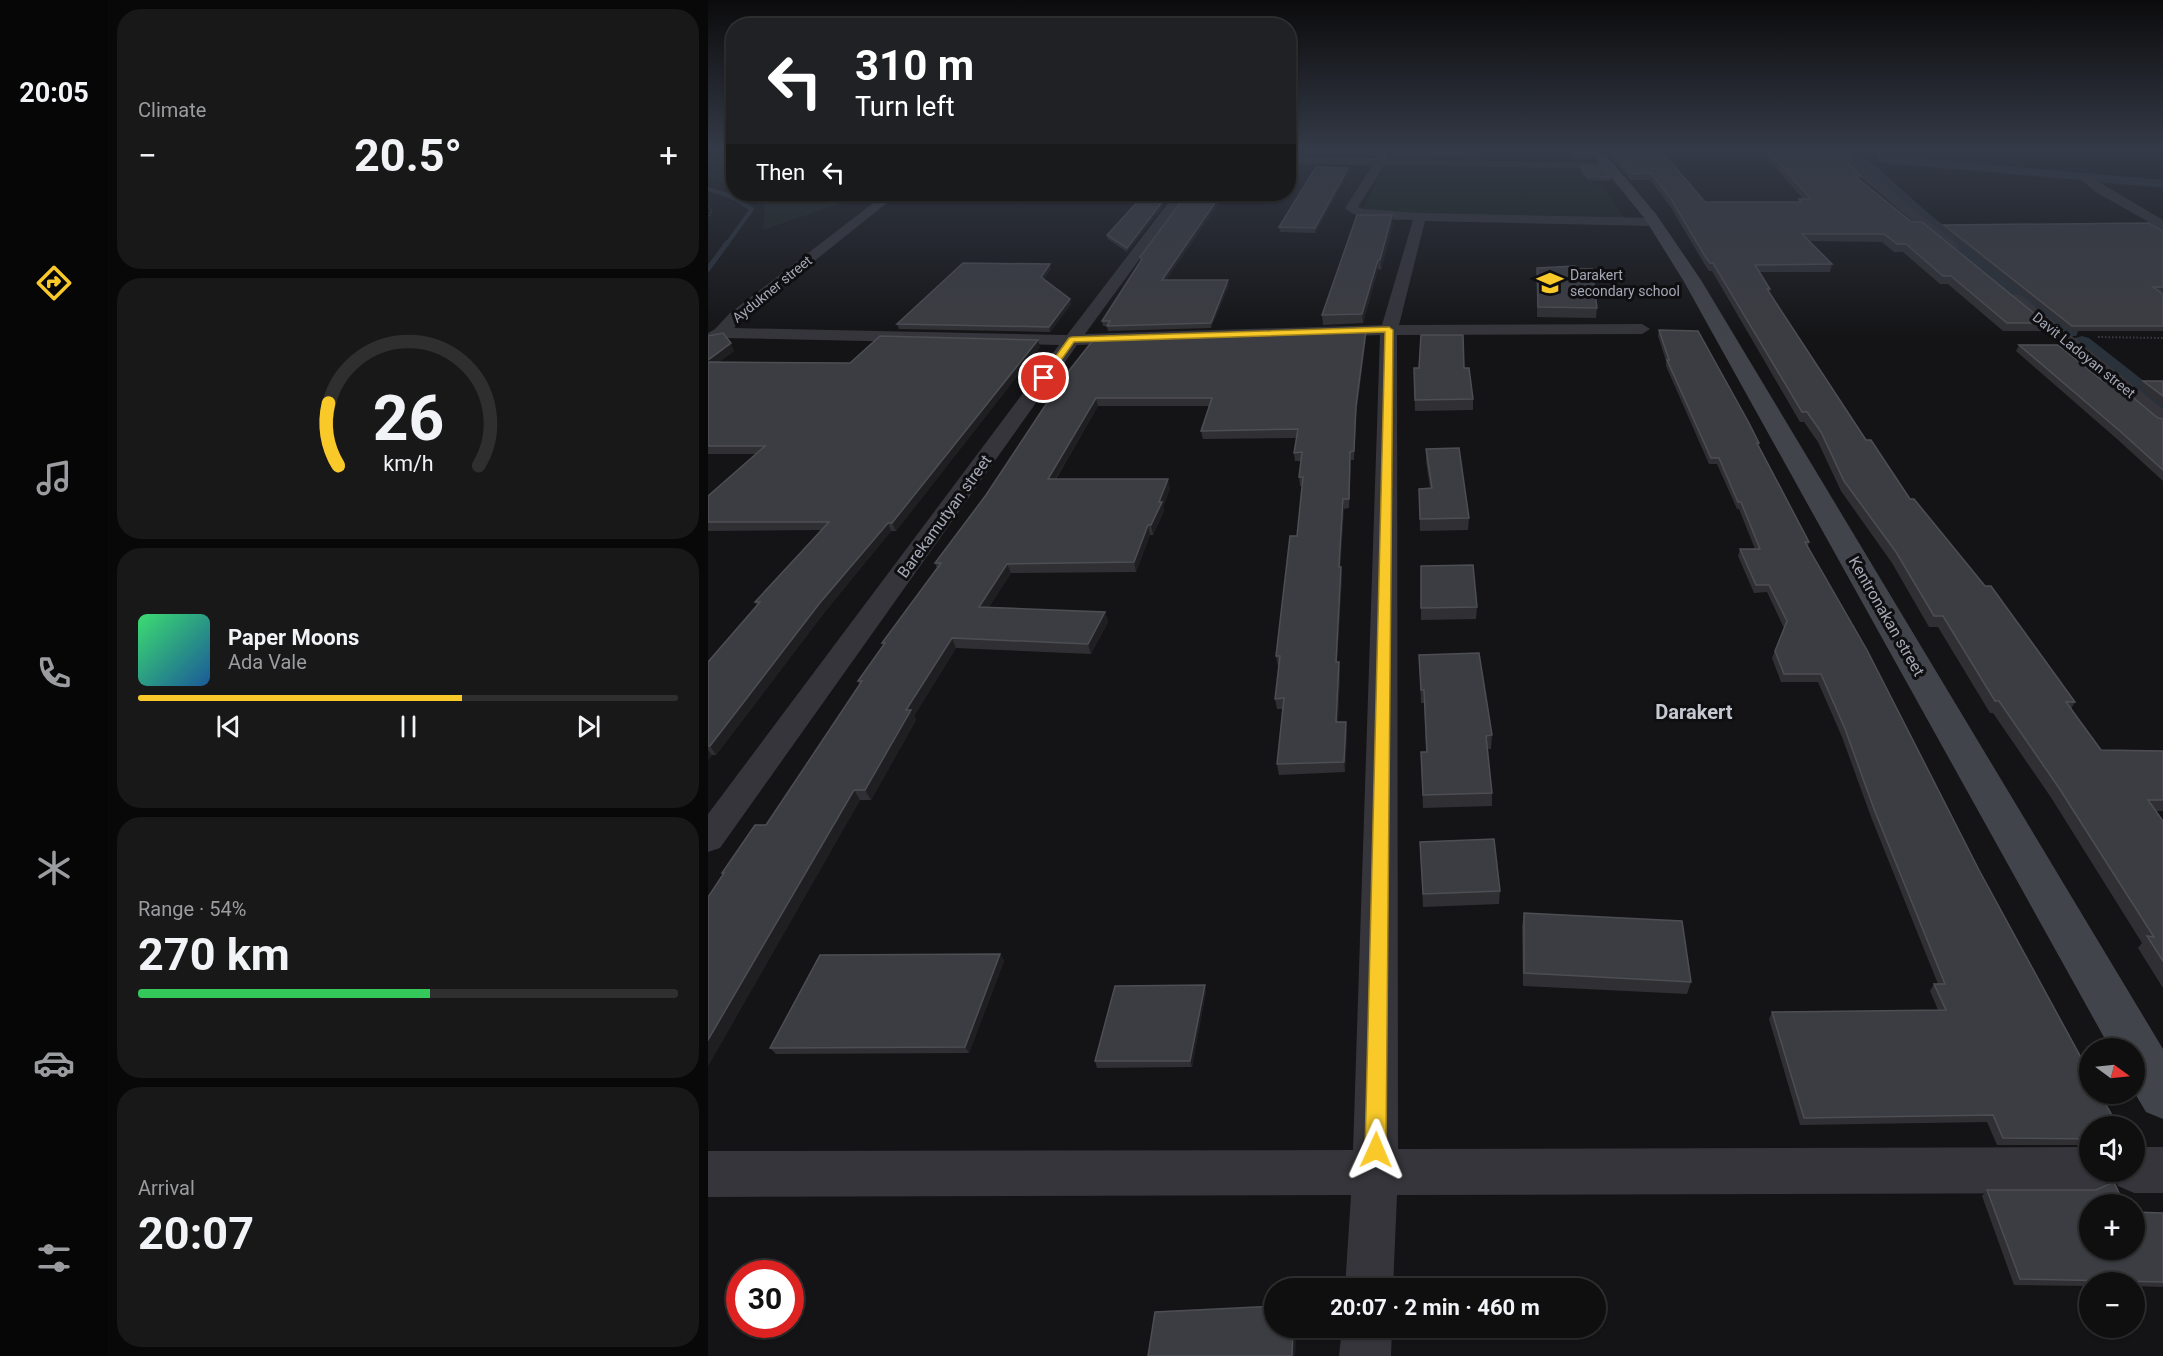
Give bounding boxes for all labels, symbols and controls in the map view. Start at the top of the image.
text: 310 m [855,41,974,90]
icon: left [756,42,834,120]
text: 20:05 [19,77,89,109]
text: Turn left [855,91,955,123]
text: Climate [138,98,206,122]
text: 20.5° [354,129,462,182]
text: − [138,136,157,175]
text: + [659,136,678,175]
icon: left [817,156,850,189]
text: Then [756,160,805,185]
street label: Aydukner street [729,252,815,326]
icon: directions [33,262,75,304]
place label: Darakert secondary school [1570,267,1680,299]
school or university icon: Darakert secondary school [1535,268,1565,298]
street label: Davit Ladoyan street [2030,309,2139,401]
pin [1018,352,1069,403]
icon: arrive [1027,361,1060,394]
text: 26 [372,382,444,455]
text: km/h [383,451,433,476]
street label: Barekamutyan street [893,451,995,581]
icon: music [33,457,75,499]
street label: Kentronakan street [1845,553,1929,679]
text: Paper Moons [228,625,359,650]
text: Ada Vale [228,650,307,674]
icon: phone [33,652,75,694]
district label: Darakert [1655,700,1733,724]
icon: previous [212,710,245,743]
icon: pause [392,710,425,743]
icon: next [572,710,605,743]
icon: climate [33,847,75,889]
text: Range · 54% [138,897,246,921]
text: 270 km [138,928,290,981]
north arrow [2079,1038,2145,1104]
map controls [2079,1038,2145,1338]
icon: car [33,1042,75,1084]
button: sound [2079,1116,2145,1182]
position arrow [1344,1118,1408,1182]
text: Arrival [138,1176,195,1200]
button: + [2079,1194,2145,1260]
text: 20:07 [138,1207,254,1260]
icon: filters [33,1237,75,1279]
speed limit sign: 30 [726,1260,804,1338]
button: − [2079,1272,2145,1338]
text: 20:07 · 2 min · 460 m [1330,1295,1540,1320]

